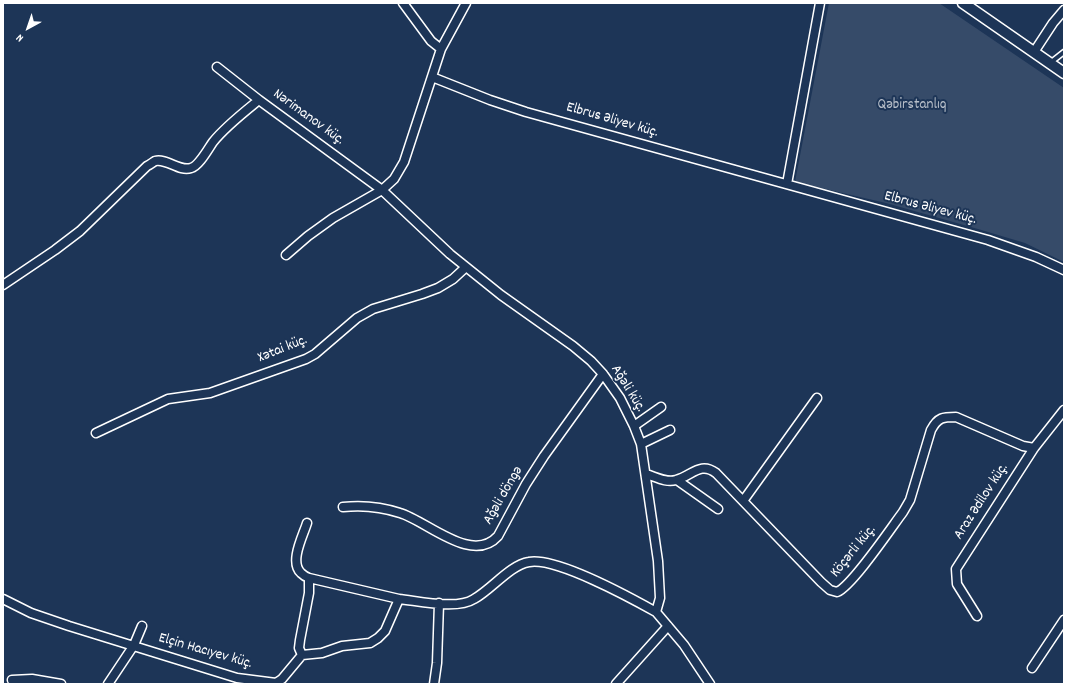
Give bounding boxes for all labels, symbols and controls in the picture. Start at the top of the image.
north arrow [8,8,48,48]
text: N [13,29,28,45]
street label: Nərimanov küç. [269,86,347,150]
park label: Qəbirstanlıq [878,97,946,115]
street label: Elbrus Əliyev küç. [564,99,660,143]
street label: Elbrus Əliyev küç. [882,188,978,230]
street label: Xətai küç. [256,332,310,368]
street label: Ağəli küç. [606,362,648,416]
street label: Araz Ədilov küç. [951,461,1013,543]
street label: Ağəli döngə [480,464,528,528]
street label: Köçərli küç. [827,522,881,582]
street label: Elçin Hacıyev küç. [156,630,254,674]

